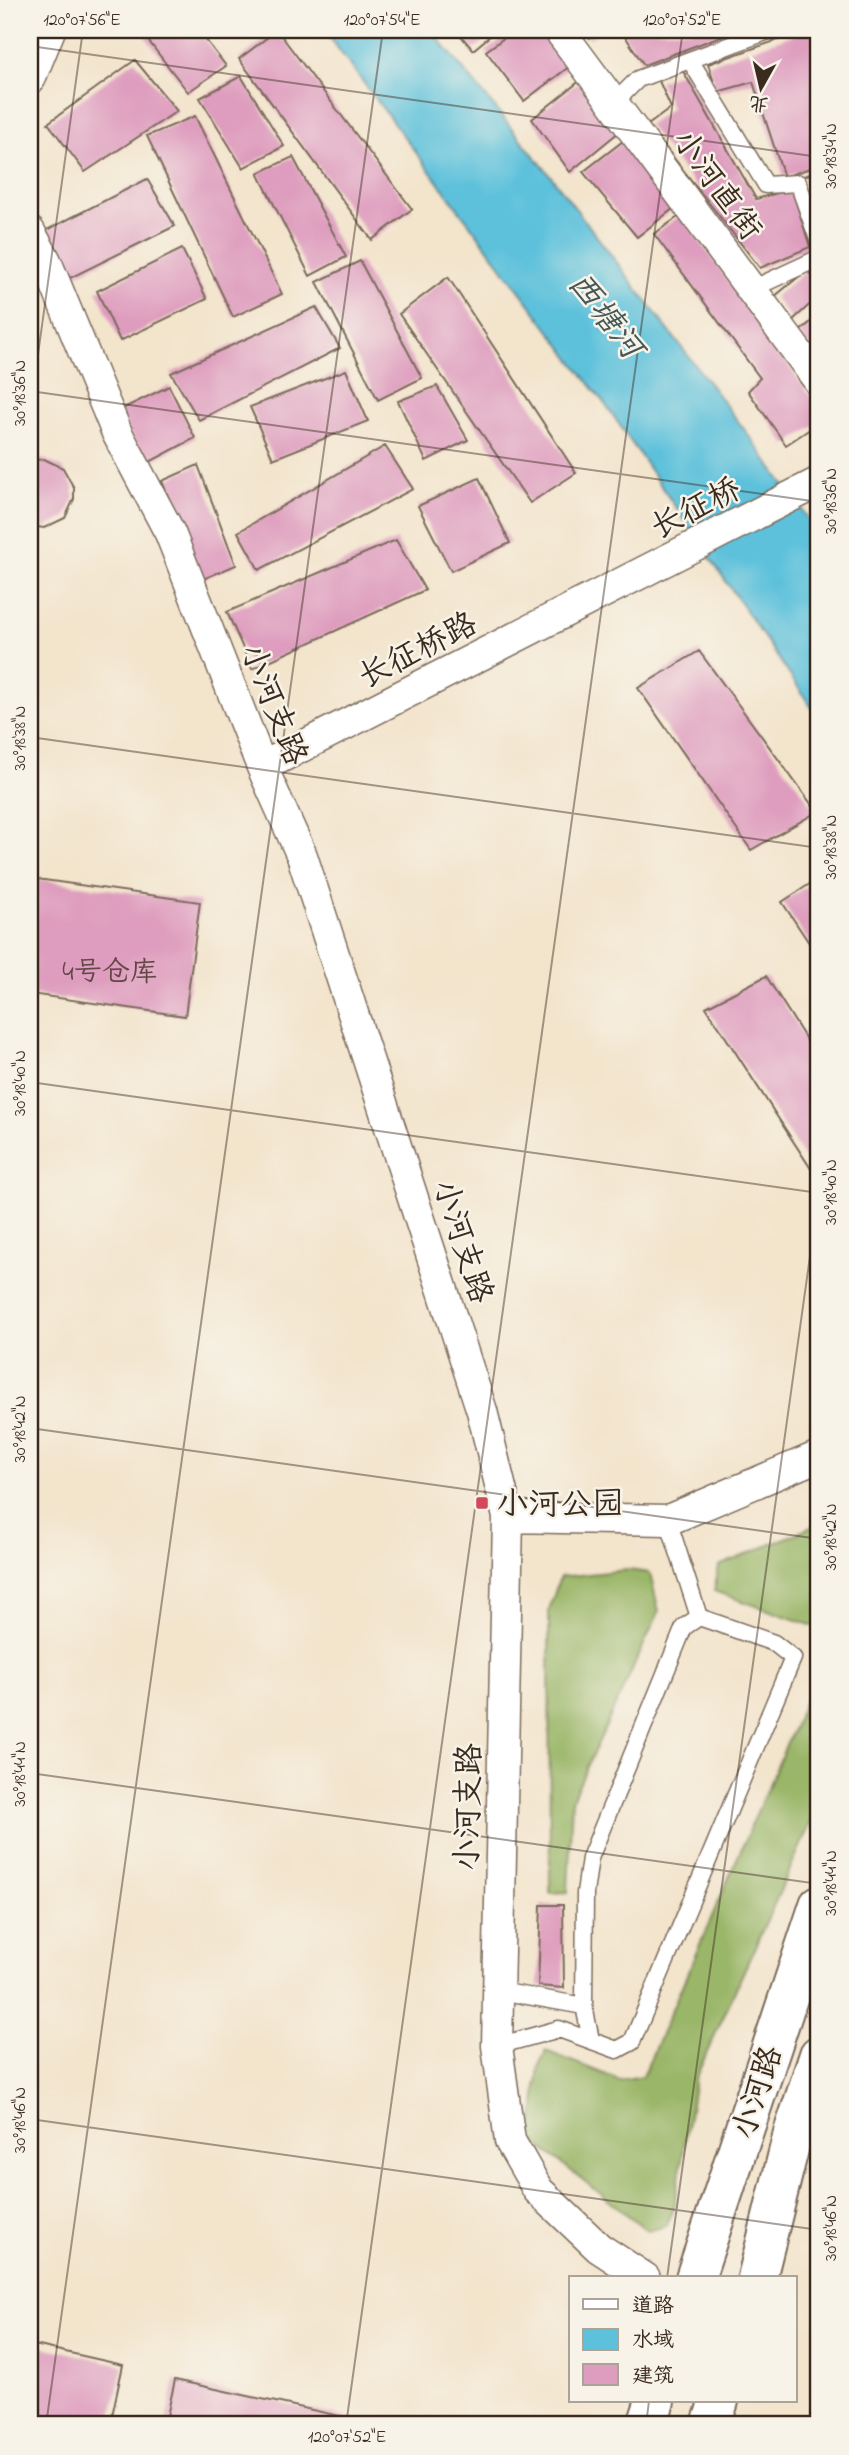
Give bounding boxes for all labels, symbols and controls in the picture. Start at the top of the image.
text: 120°07'56"E [43,8,121,34]
text: 120°07'54"E [343,8,421,34]
text: 120°07'52"E [643,8,721,34]
north arrow [726,52,796,122]
text: 北 [748,88,770,117]
street label: 小河直街 [659,120,772,252]
text: 30°18'34"N [819,123,845,189]
water label: 西塘河 [554,263,656,374]
text: 30°18'36"N [8,360,34,426]
street label: 长征桥 [643,467,750,553]
text: 30°18'36"N [819,468,845,534]
street label: 长征桥路 [351,602,486,702]
street label: 小河支路 [226,637,318,773]
text: 30°18'38"N [8,706,34,770]
text: 30°18'38"N [819,815,845,879]
house number: 4号仓库 [62,953,158,994]
text: 30°18'40"N [8,1050,34,1116]
text: 30°18'40"N [819,1159,845,1225]
street label: 小河支路 [419,1174,503,1310]
text: 30°18'42"N [8,1395,34,1463]
place label: 小河公园 [496,1483,624,1530]
marker: 小河公园 [474,1495,490,1511]
text: 30°18'42"N [819,1503,845,1571]
text: 30°18'44"N [8,1741,34,1807]
street label: 小河支路 [446,1743,495,1871]
text: 30°18'44"N [819,1850,845,1916]
street label: 小河路 [722,2040,797,2146]
text: 30°18'46"N [8,2087,34,2153]
text: 30°18'46"N [819,2195,845,2261]
legend [569,2276,796,2402]
text: 道路 [632,2292,674,2322]
text: 水域 [632,2326,674,2356]
text: 建筑 [632,2362,674,2392]
text: 120°07'52"E [308,2425,386,2451]

